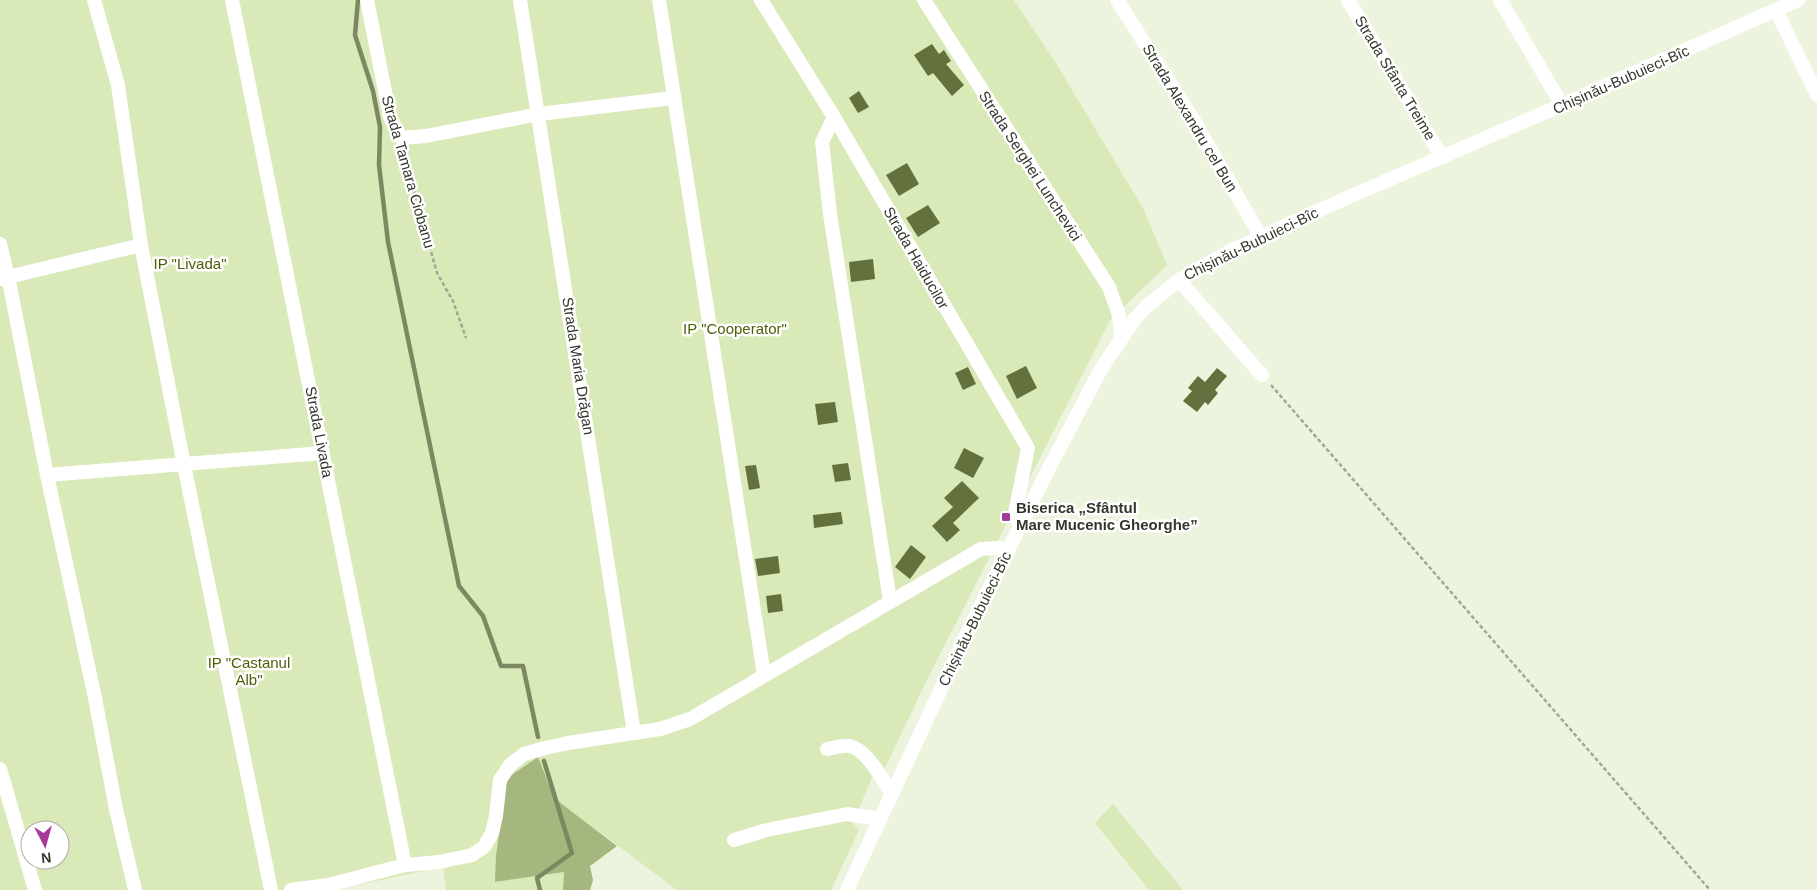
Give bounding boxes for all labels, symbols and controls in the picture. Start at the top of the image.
street label: Strada Sfânta Treime [1352,13,1439,143]
street label: Strada Alexandru cel Bun [1140,41,1241,195]
street label: Chișinău-Bubuieci-Bîc [1550,42,1692,117]
street label: Strada Serghei Lunchevici [976,88,1085,244]
street label: Strada Tamara Ciobanu [379,94,438,250]
street label: Chișinău-Bubuieci-Bîc [1181,203,1321,284]
street label: Strada Haiducilor [880,204,953,312]
park label: IP "Livada" [154,255,226,272]
street label: Strada Maria Drăgan [559,296,598,436]
park label: IP "Cooperator" [683,320,787,337]
street label: Strada Livada [302,385,337,480]
place label: Biserica „Sfântul Mare Mucenic Gheorghe” [1016,499,1198,533]
marker: Biserica „Sfântul Mare Mucenic Gheorghe” [1000,511,1012,523]
street label: Chișinău-Bubuieci-Bîc [935,548,1015,689]
park label: IP "Castanul Alb" [208,654,290,688]
north arrow [20,820,70,870]
text: N [40,849,52,866]

